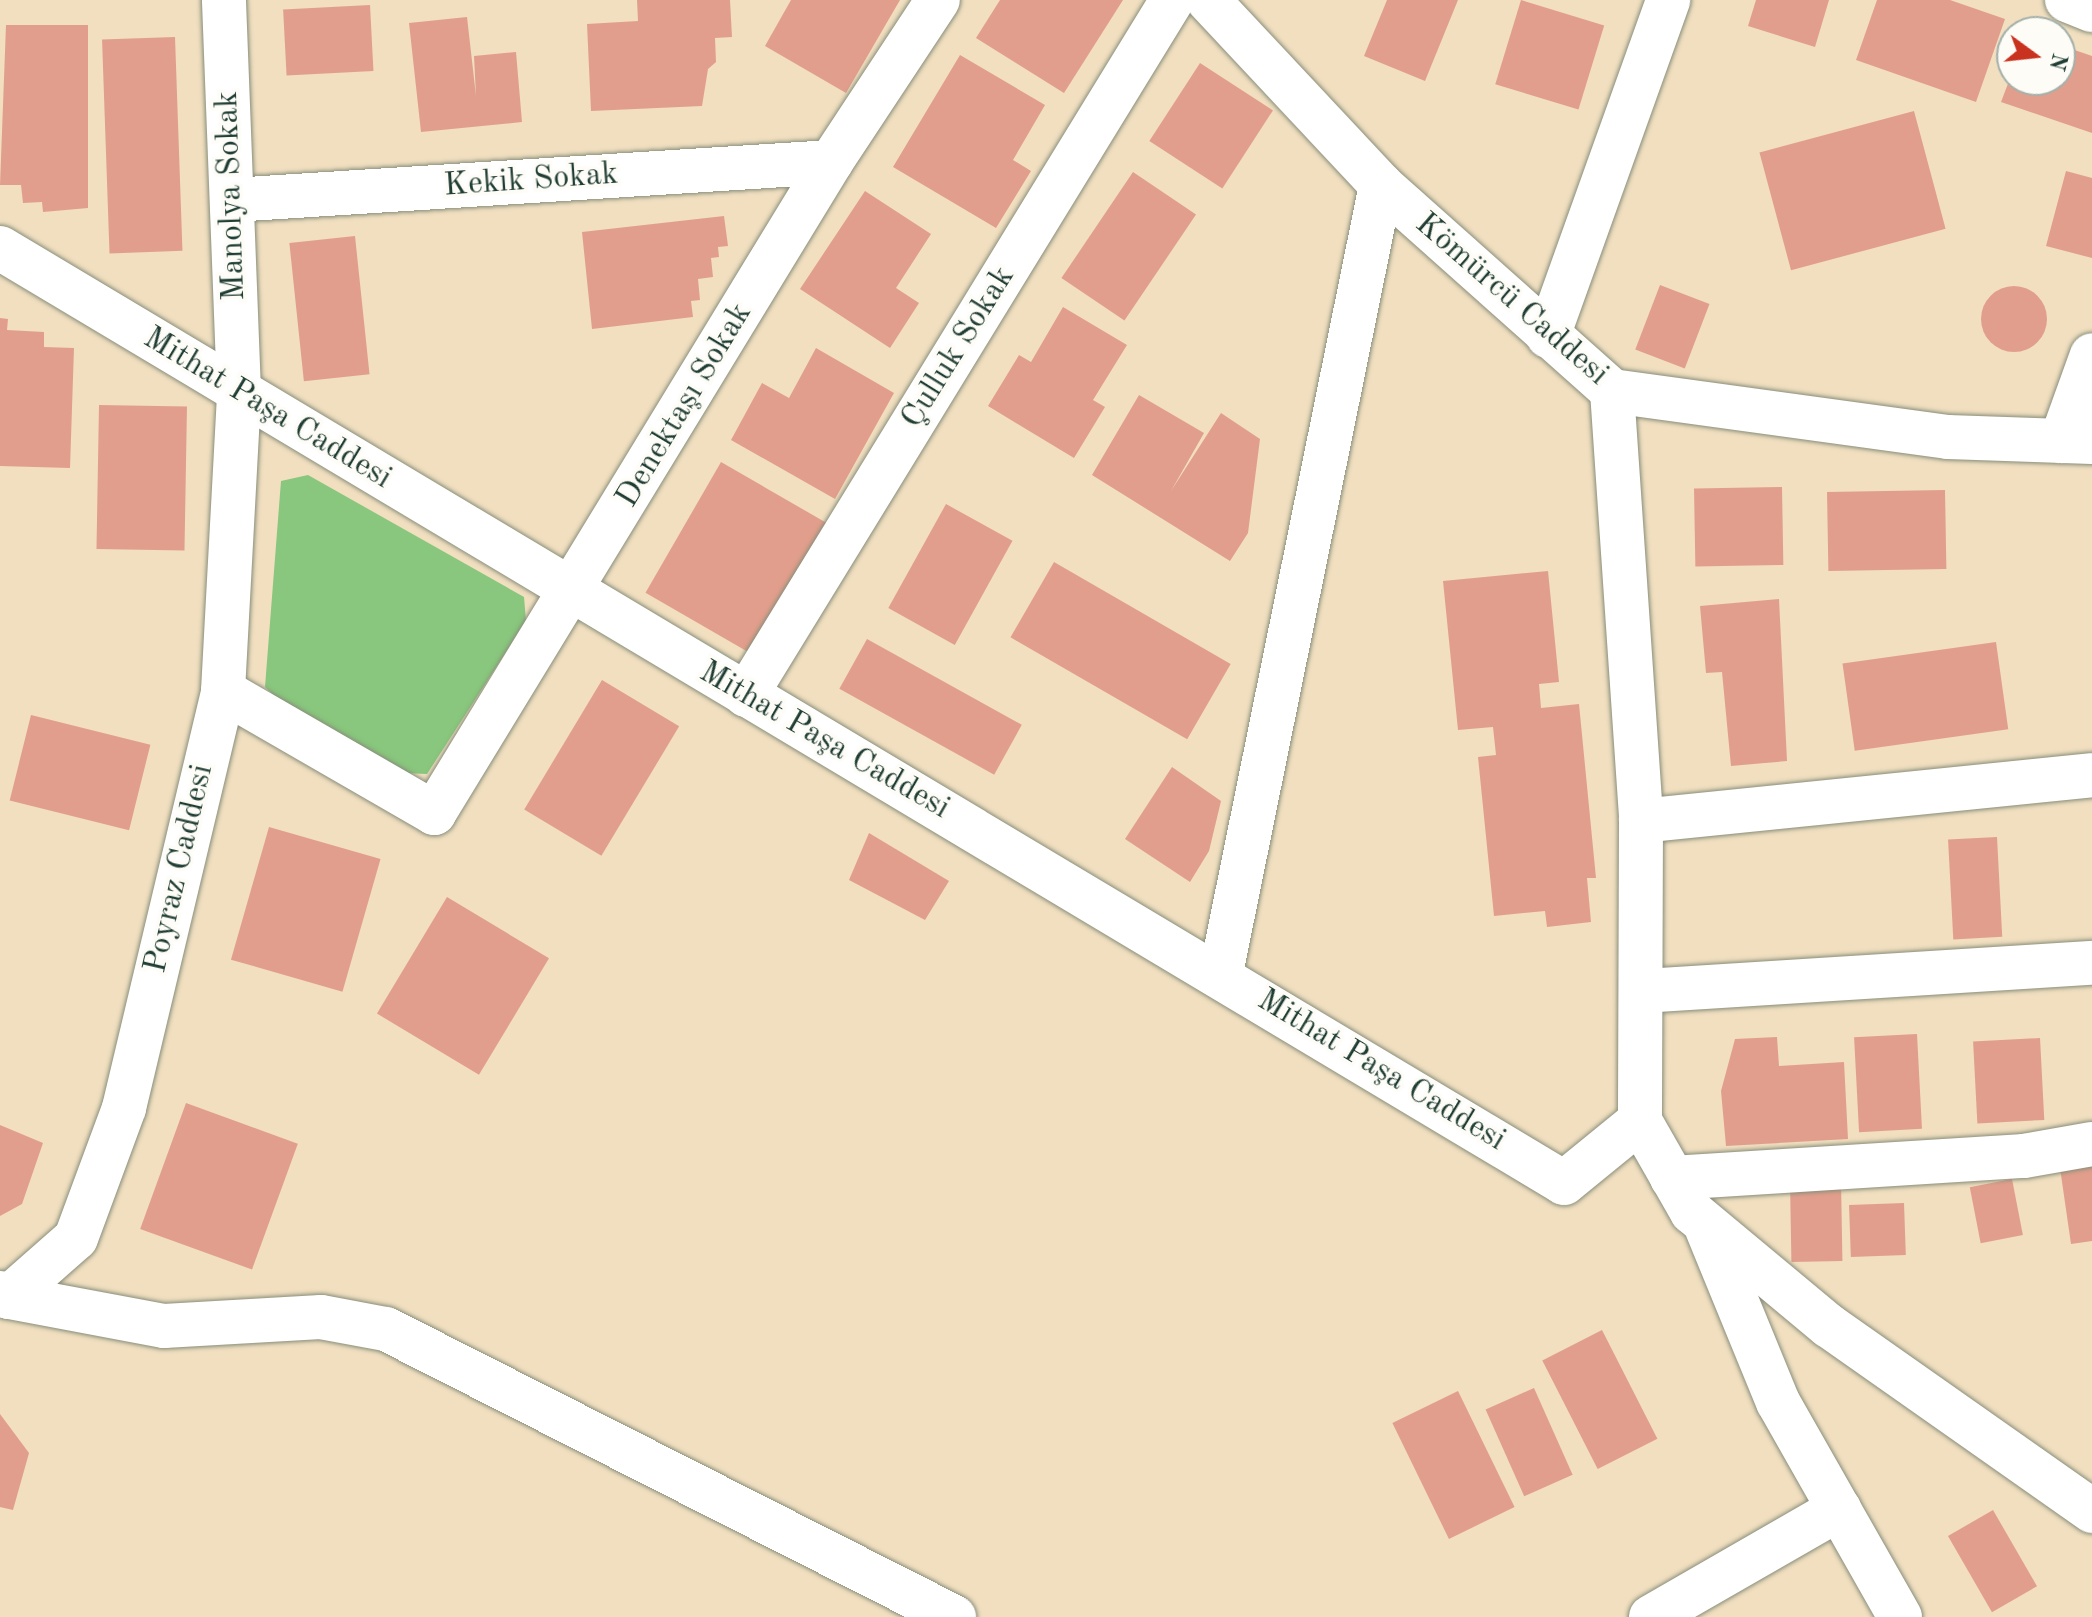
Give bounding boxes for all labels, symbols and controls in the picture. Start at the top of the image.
north arrow [1996,16,2076,96]
text: N [2044,51,2070,73]
street label: Manolya Sokak [209,90,255,302]
street label: Kekik Sokak [443,156,619,206]
street label: Kömürcü Caddesi [1406,206,1616,394]
street label: Çulluk Sokak [894,260,1024,436]
street label: Denektaşı Sokak [609,297,761,515]
street label: Mithat Paşa Caddesi [136,320,398,498]
street label: Mithat Paşa Caddesi [692,654,956,828]
street label: Poyraz Caddesi [137,761,223,977]
street label: Mithat Paşa Caddesi [1250,982,1512,1160]

